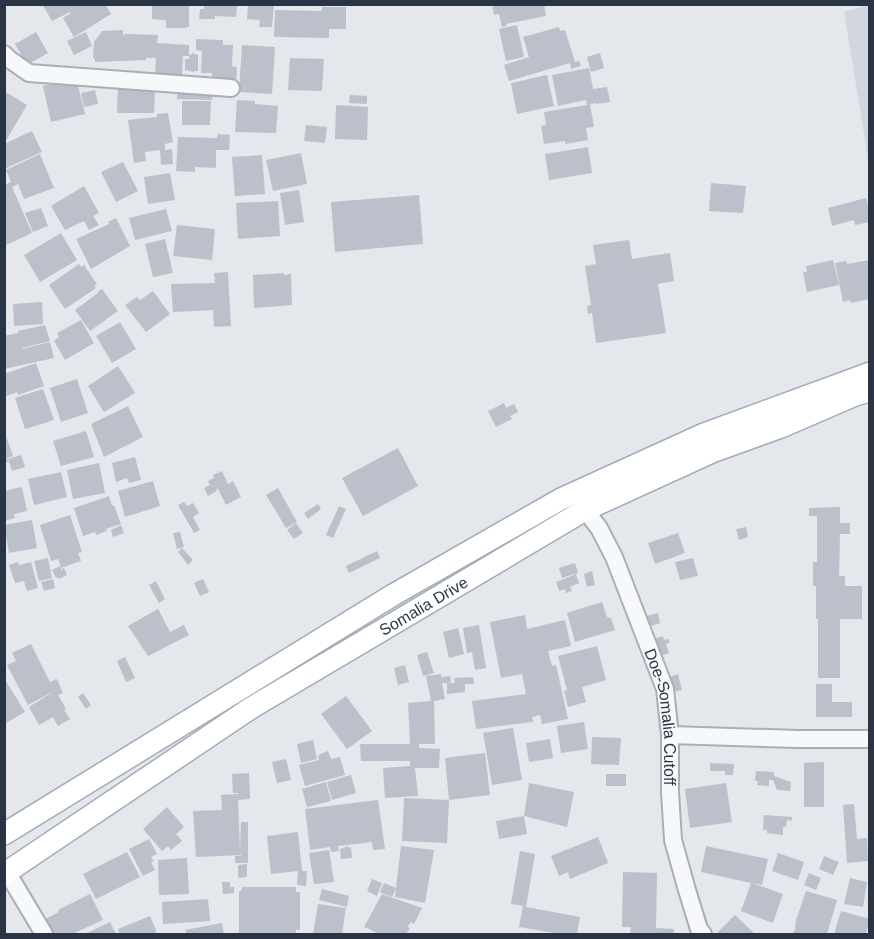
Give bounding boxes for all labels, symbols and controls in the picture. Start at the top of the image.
street label: Somalia Drive [376,573,471,639]
street label: Doe-Somalia Cutoff [642,646,679,786]

